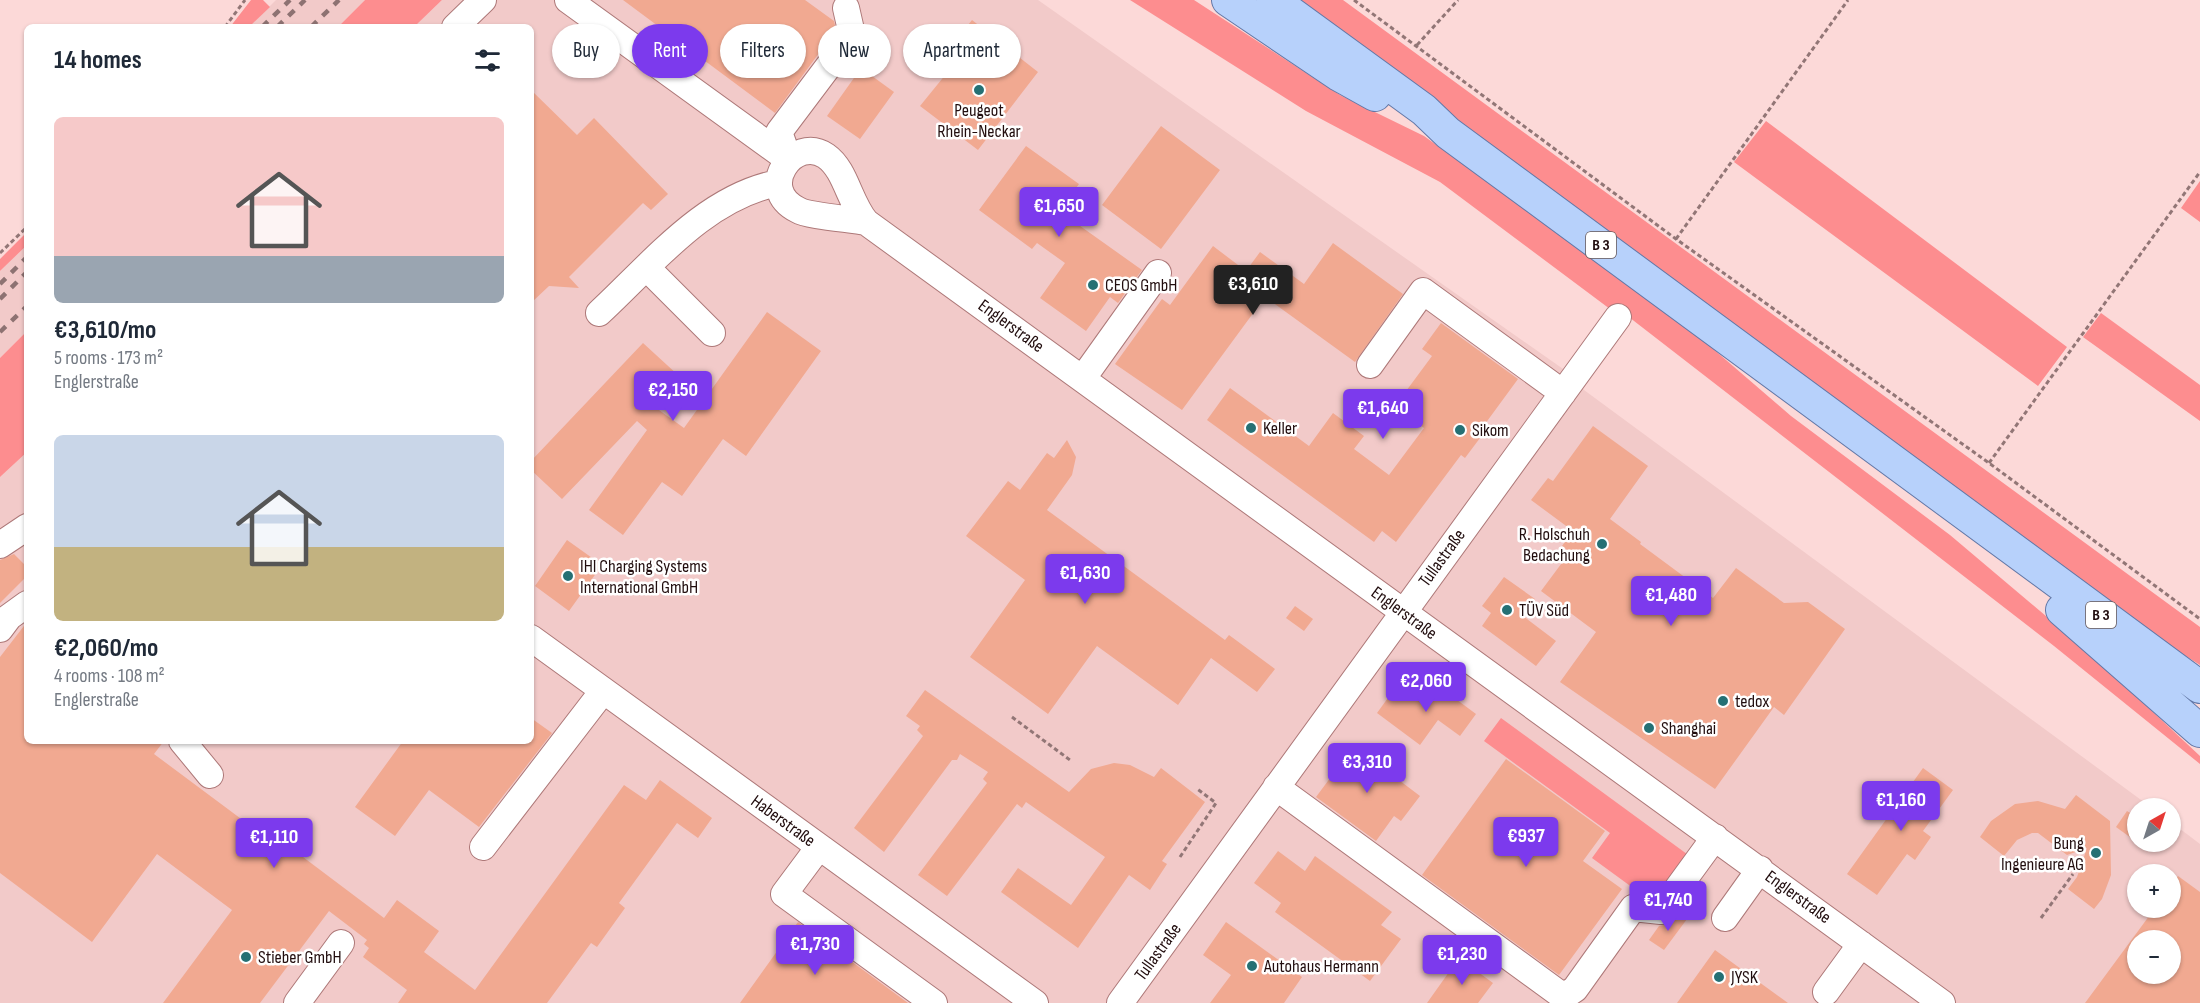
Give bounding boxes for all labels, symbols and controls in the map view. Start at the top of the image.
chip: Buy [552,24,620,78]
chip: Rent [632,24,708,78]
chip: Filters [720,24,806,78]
chip: New [818,24,891,78]
chip: Apartment [903,24,1021,78]
icon: filters [471,44,504,77]
text: 14 homes [54,45,142,76]
marker: Peugeot Rhein-Neckar [972,83,986,97]
place label: Peugeot Rhein-Neckar [937,100,1021,142]
icon: home [225,156,333,264]
pin: €1,650 [1010,187,1108,238]
text: €1,650 [1033,194,1085,218]
road number: B 3 [1586,232,1616,258]
pin: €3,610 [1204,265,1302,316]
text: €3,610 [1228,272,1278,296]
place label: CEOS GmbH [1105,275,1177,296]
marker: CEOS GmbH [1086,278,1100,292]
street label: Englerstraße [974,295,1048,357]
text: €3,610/mo [54,315,156,346]
text: 5 rooms · 173 m² [54,346,163,370]
text: Englerstraße [54,370,139,394]
pin: €2,150 [624,371,722,422]
text: €2,150 [648,378,698,402]
pin: €1,640 [1334,389,1432,440]
text: €1,640 [1357,396,1409,420]
place label: Keller [1263,418,1297,439]
place label: Sikom [1472,420,1509,441]
marker: Keller [1244,421,1258,435]
marker: Sikom [1453,423,1467,437]
icon: home [225,474,333,582]
place label: R. Holschuh Bedachung [1519,524,1590,566]
street label: Tullastraße [1414,525,1470,591]
marker: R. Holschuh Bedachung [1595,537,1609,551]
pin: €1,630 [1036,554,1134,605]
place label: IHI Charging Systems International GmbH [580,556,707,598]
text: €1,630 [1059,561,1111,585]
marker: IHI Charging Systems International GmbH [561,569,575,583]
pin: €1,480 [1622,576,1720,627]
street label: Englerstraße [1367,582,1441,644]
text: €1,480 [1645,583,1697,607]
place label: TÜV Süd [1519,600,1569,621]
road number: B 3 [2086,602,2116,628]
marker: TÜV Süd [1500,603,1514,617]
text: €2,060/mo [54,633,158,664]
pin: €2,060 [1377,662,1475,713]
text: 4 rooms · 108 m² [54,664,165,688]
text: €2,060 [1400,669,1452,693]
text: Englerstraße [54,688,139,712]
place label: tedox [1735,691,1769,712]
marker: tedox [1716,694,1730,708]
place label: Shanghai [1661,718,1716,739]
marker: Shanghai [1642,721,1656,735]
pin: €3,310 [1318,743,1416,794]
text: €3,310 [1342,750,1392,774]
pin: €1,160 [1852,781,1950,832]
text: €1,160 [1876,788,1926,812]
street label: Haberstraße [747,791,819,851]
north arrow [2127,798,2181,852]
map controls [2127,798,2181,984]
pin: €937 [1490,817,1562,868]
pin: €1,110 [225,818,323,869]
text: €937 [1507,824,1545,848]
text: €1,110 [250,825,298,849]
place label: Bung Ingenieure AG [2001,833,2084,875]
marker: Bung Ingenieure AG [2089,846,2103,860]
button: + [2127,864,2181,918]
street label: Englerstraße [1761,866,1835,928]
pin: €1,740 [1619,881,1717,932]
text: €1,740 [1643,888,1693,912]
street label: Tullastraße [1130,919,1186,985]
pin: €1,730 [766,925,864,976]
button: − [2127,930,2181,984]
text: €1,730 [790,932,840,956]
pin: €1,230 [1413,935,1511,986]
text: €1,230 [1437,942,1487,966]
place label: Stieber GmbH [258,947,342,968]
marker: Stieber GmbH [239,950,253,964]
place label: Autohaus Hermann [1263,956,1379,977]
marker: Autohaus Hermann [1245,959,1259,973]
place label: JYSK [1730,967,1759,988]
marker: JYSK [1712,970,1726,984]

